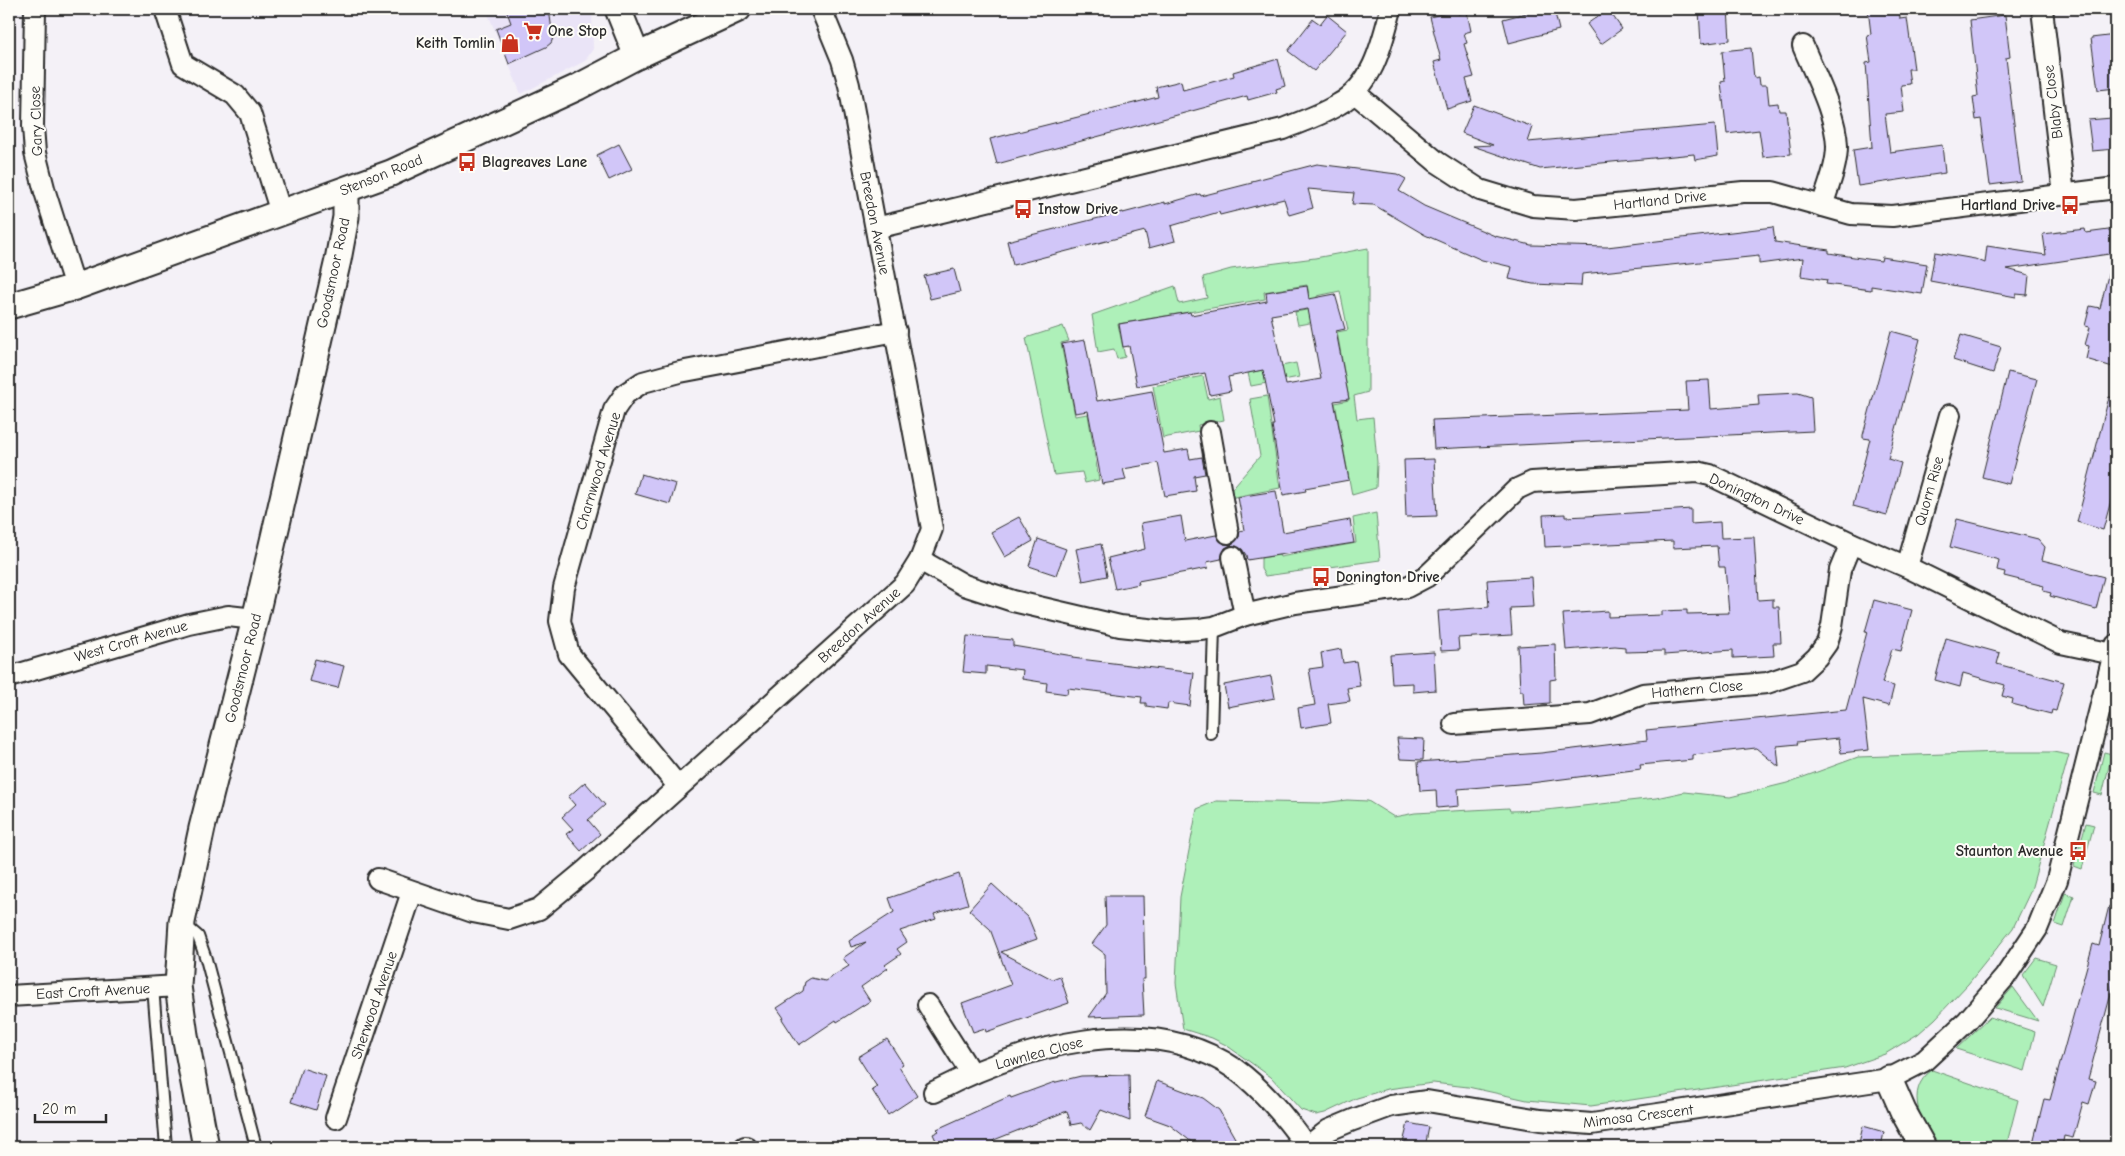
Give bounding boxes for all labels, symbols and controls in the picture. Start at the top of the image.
supermarket icon: One Stop [522,20,544,42]
place label: One Stop [548,22,607,40]
shop icon: Keith Tomlin [499,32,521,54]
place label: Keith Tomlin [416,34,495,52]
street label: Blaby Close [2039,64,2066,140]
street label: Gary Close [26,85,46,156]
street label: Stenson Road [337,150,425,200]
bus stop icon: Blagreaves Lane [456,151,478,173]
place label: Blagreaves Lane [482,153,587,171]
street label: Breedon Avenue [856,170,894,277]
street label: Hartland Drive [1613,186,1708,214]
bus stop icon: Hartland Drive [2059,194,2081,216]
place label: Hartland Drive [1961,196,2055,214]
bus stop icon: Instow Drive [1012,198,1034,220]
place label: Instow Drive [1038,200,1118,218]
street label: Goodsmoor Road [313,216,353,330]
street label: Charnwood Avenue [571,409,625,532]
street label: Quorn Rise [1910,454,1948,528]
street label: Donington Drive [1707,469,1808,529]
bus stop icon: Donington Drive [1310,566,1332,588]
place label: Donington Drive [1336,568,1440,586]
street label: Breedon Avenue [814,583,904,667]
street label: Goodsmoor Road [221,611,265,725]
street label: West Croft Avenue [72,616,190,666]
street label: Hathern Close [1651,676,1744,702]
bus stop icon: Staunton Avenue [2067,840,2089,862]
place label: Staunton Avenue [1956,842,2063,860]
street label: Sherwood Avenue [347,948,401,1061]
street label: East Croft Avenue [35,979,151,1003]
street label: Lawnlea Close [993,1033,1085,1073]
scale bar [35,1091,106,1123]
text: 20 m [42,1100,76,1118]
street label: Mimosa Crescent [1582,1100,1695,1132]

